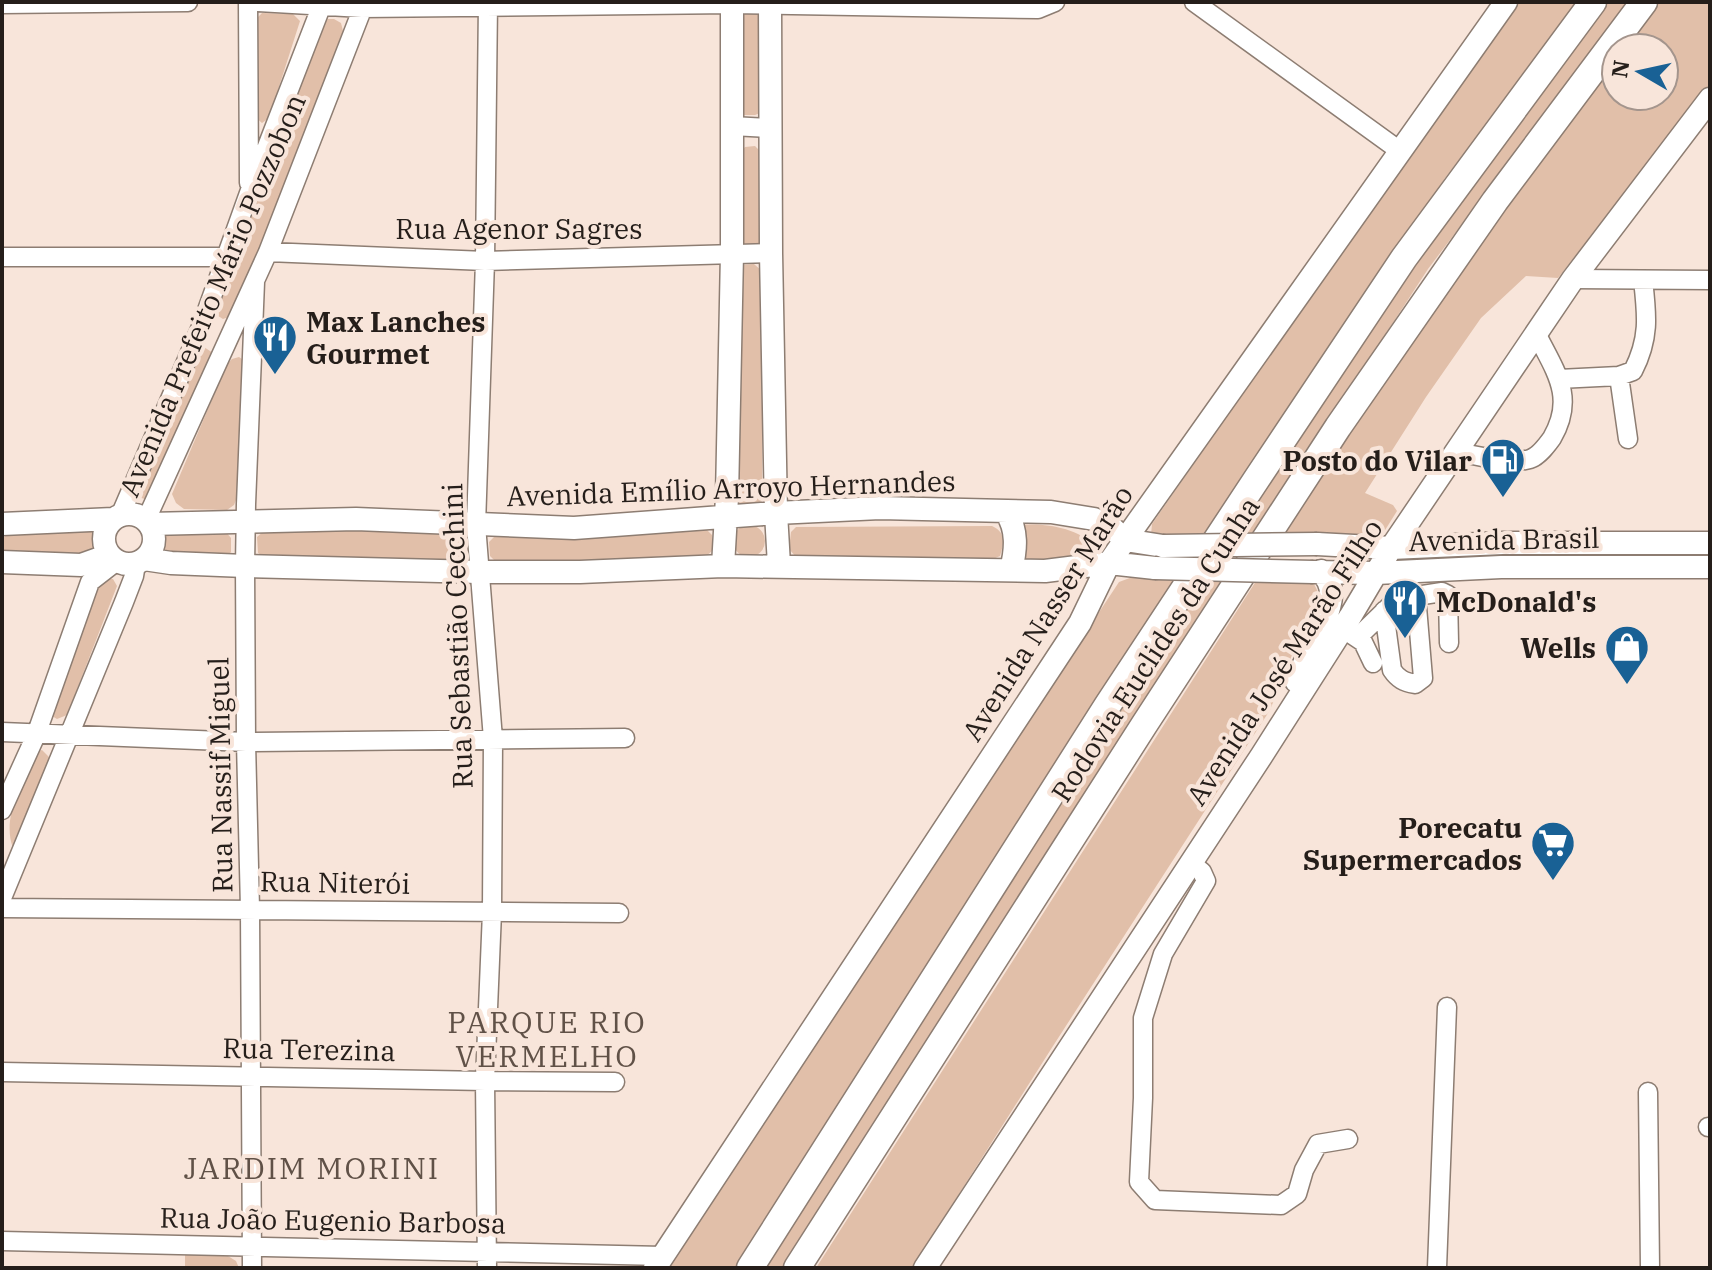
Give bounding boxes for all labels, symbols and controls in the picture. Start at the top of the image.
north arrow [1600,32,1680,112]
text: N [1604,58,1635,80]
street label: Avenida Prefeito Mário Pozzobon [110,88,314,502]
street label: Rua Agenor Sagres [395,210,643,247]
place label: Max Lanches Gourmet [306,303,485,372]
restaurant icon: Max Lanches Gourmet [251,313,299,376]
fuel station icon: Posto do Vilar [1479,436,1527,499]
place label: Posto do Vilar [1282,442,1472,479]
street label: Avenida Emílio Arroyo Hernandes [506,462,956,514]
street label: Avenida Nasser Marão [953,478,1141,748]
street label: Rua Sebastião Cecchini [433,483,481,789]
street label: Rodovia Euclides da Cunha [1042,489,1268,809]
street label: Avenida José Marão Filho [1177,512,1391,812]
street label: Avenida Brasil [1408,519,1600,559]
restaurant icon: McDonald's [1381,577,1429,640]
place label: McDonald's [1436,583,1597,620]
shop icon: Wells [1603,623,1651,686]
place label: Wells [1520,629,1596,666]
street label: Rua Nassif Miguel [199,657,241,893]
place label: Porecatu Supermercados [1303,809,1522,878]
supermarket icon: Porecatu Supermercados [1529,819,1577,882]
street label: Rua Niterói [260,862,410,902]
district label: PARQUE RIO VERMELHO [447,1002,647,1075]
street label: Rua Terezina [222,1029,396,1069]
district label: JARDIM MORINI [184,1148,440,1187]
street label: Rua João Eugenio Barbosa [159,1198,507,1242]

